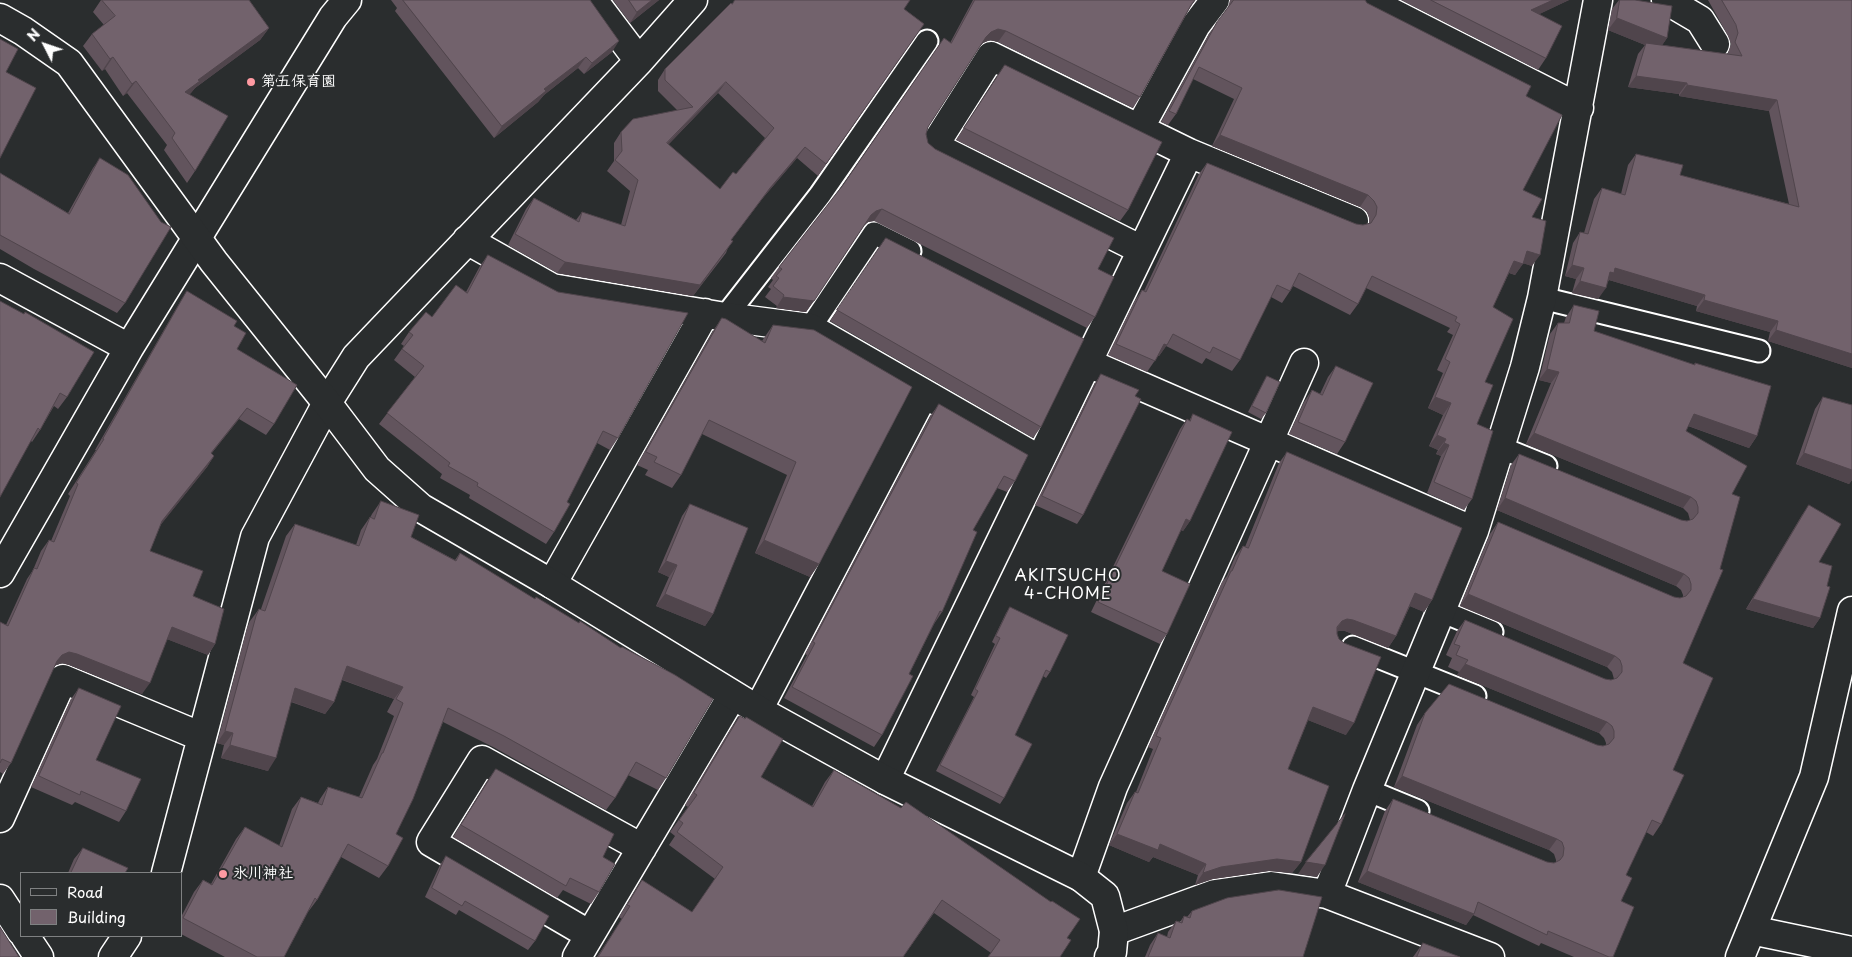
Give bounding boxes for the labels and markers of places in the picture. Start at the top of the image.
place label: 第五保育園 [261,73,336,91]
marker: 第五保育園 [245,76,257,88]
place label: 氷川神社 [233,865,293,883]
marker: 氷川神社 [217,868,229,880]

